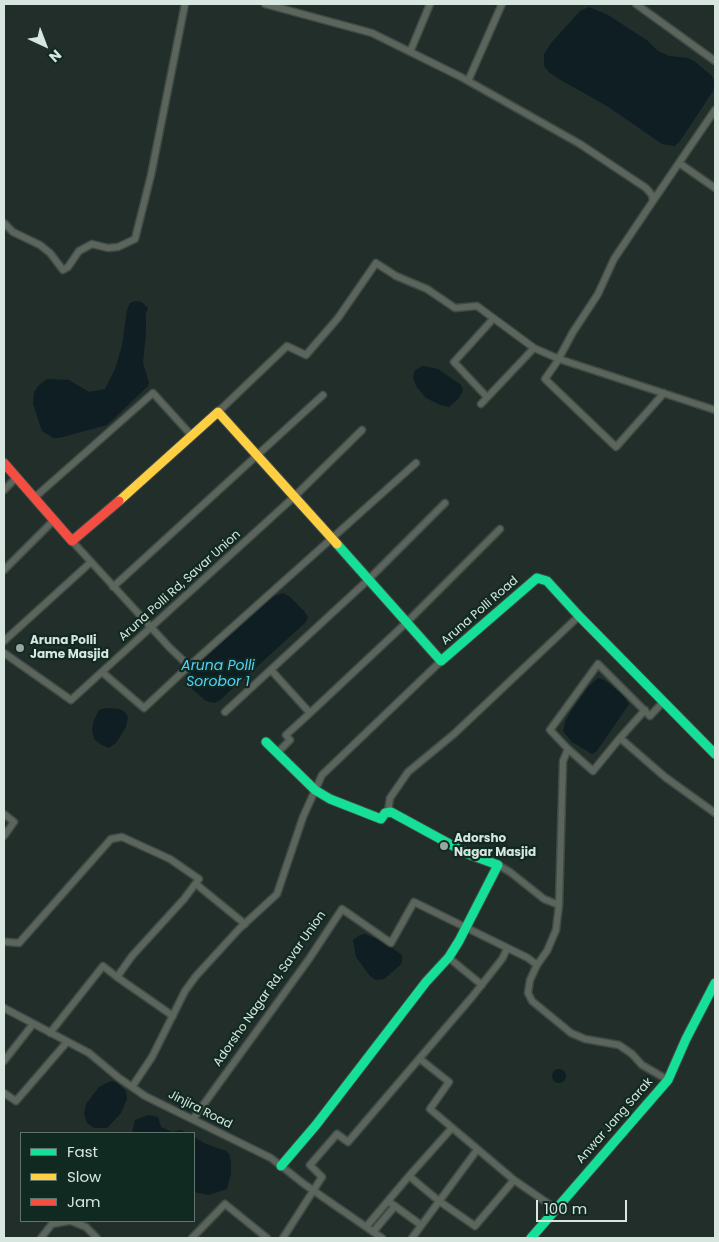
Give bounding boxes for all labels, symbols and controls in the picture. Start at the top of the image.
north arrow [20,20,70,70]
text: N [45,45,66,67]
street label: Aruna Polli Rd, Savar Union [116,528,244,644]
street label: Aruna Polli Road [439,574,521,648]
place label: Aruna Polli Jame Masjid [30,634,109,662]
marker: Aruna Polli Jame Masjid [14,642,26,654]
water label: Aruna Polli Sorobor 1 [181,658,255,690]
place label: Adorsho Nagar Masjid [454,832,536,860]
marker: Adorsho Nagar Masjid [438,840,450,852]
street label: Adorsho Nagar Rd, Savar Union [211,909,329,1069]
street label: Anwar Jang Sarak [574,1075,656,1167]
street label: Jinjira Road [166,1088,234,1132]
legend [20,1132,195,1222]
text: Fast [67,1141,98,1162]
text: Slow [67,1166,101,1187]
scale bar [539,1190,630,1222]
text: Jam [67,1191,101,1212]
text: 100 m [544,1198,587,1219]

